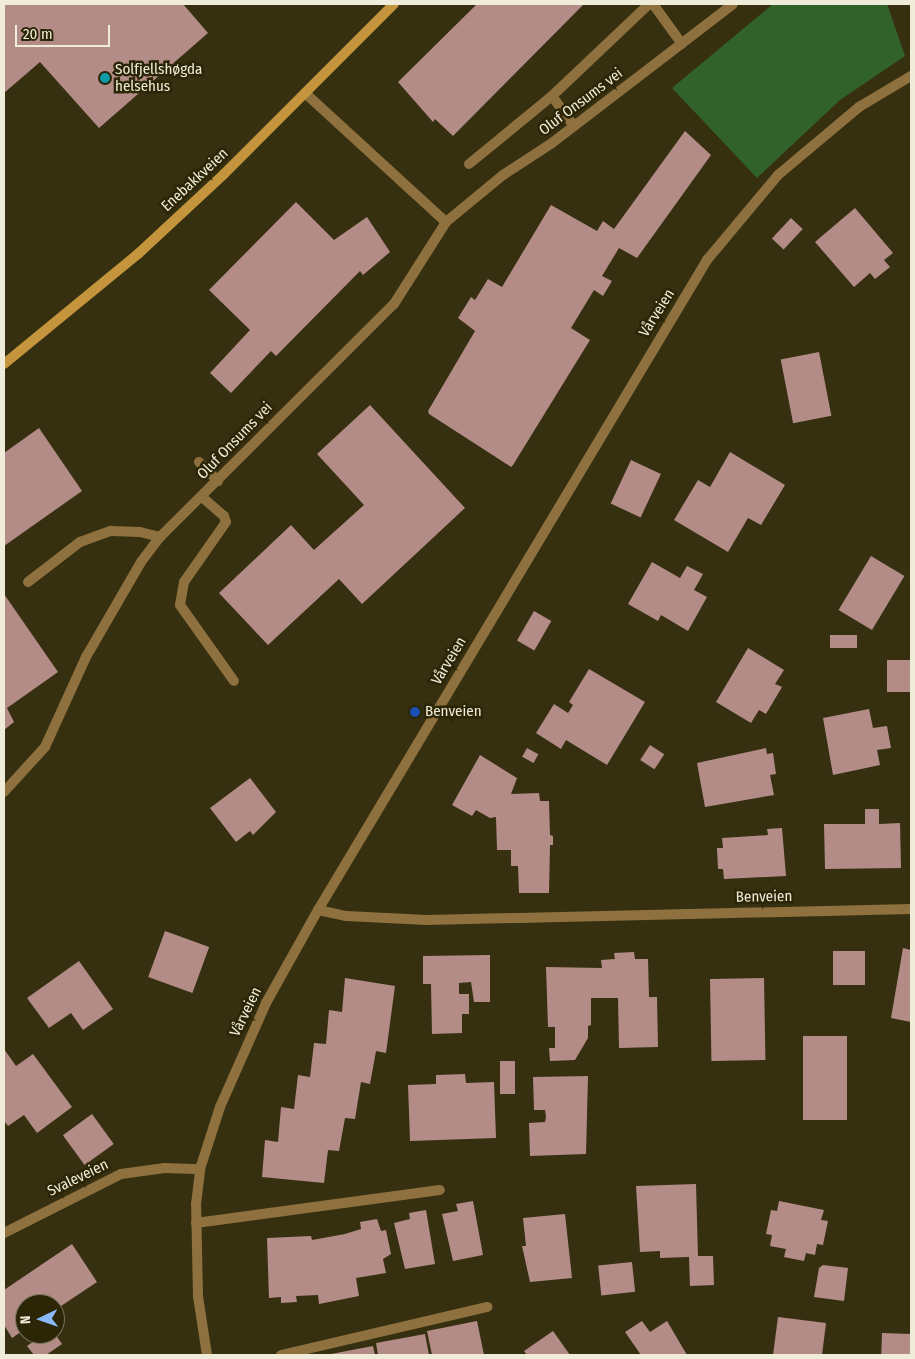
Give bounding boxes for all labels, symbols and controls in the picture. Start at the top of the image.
scale bar [18,15,112,47]
text: 20 m [23,25,53,43]
place label: Solfjellshøgda helsehus [115,60,202,95]
street label: Oluf Onsums vei [536,65,626,139]
marker: Solfjellshøgda helsehus [99,72,111,84]
street label: Enebakkveien [158,145,232,215]
street label: Vårveien [635,286,679,340]
street label: Oluf Onsums vei [194,399,276,483]
street label: Vårveien [428,634,470,688]
place label: Benveien [425,703,482,721]
marker: Benveien [409,706,421,718]
street label: Benveien [736,888,792,906]
street label: Vårveien [226,984,266,1040]
street label: Svaleveien [45,1156,111,1200]
north arrow [15,1294,65,1344]
text: N [17,1315,34,1324]

